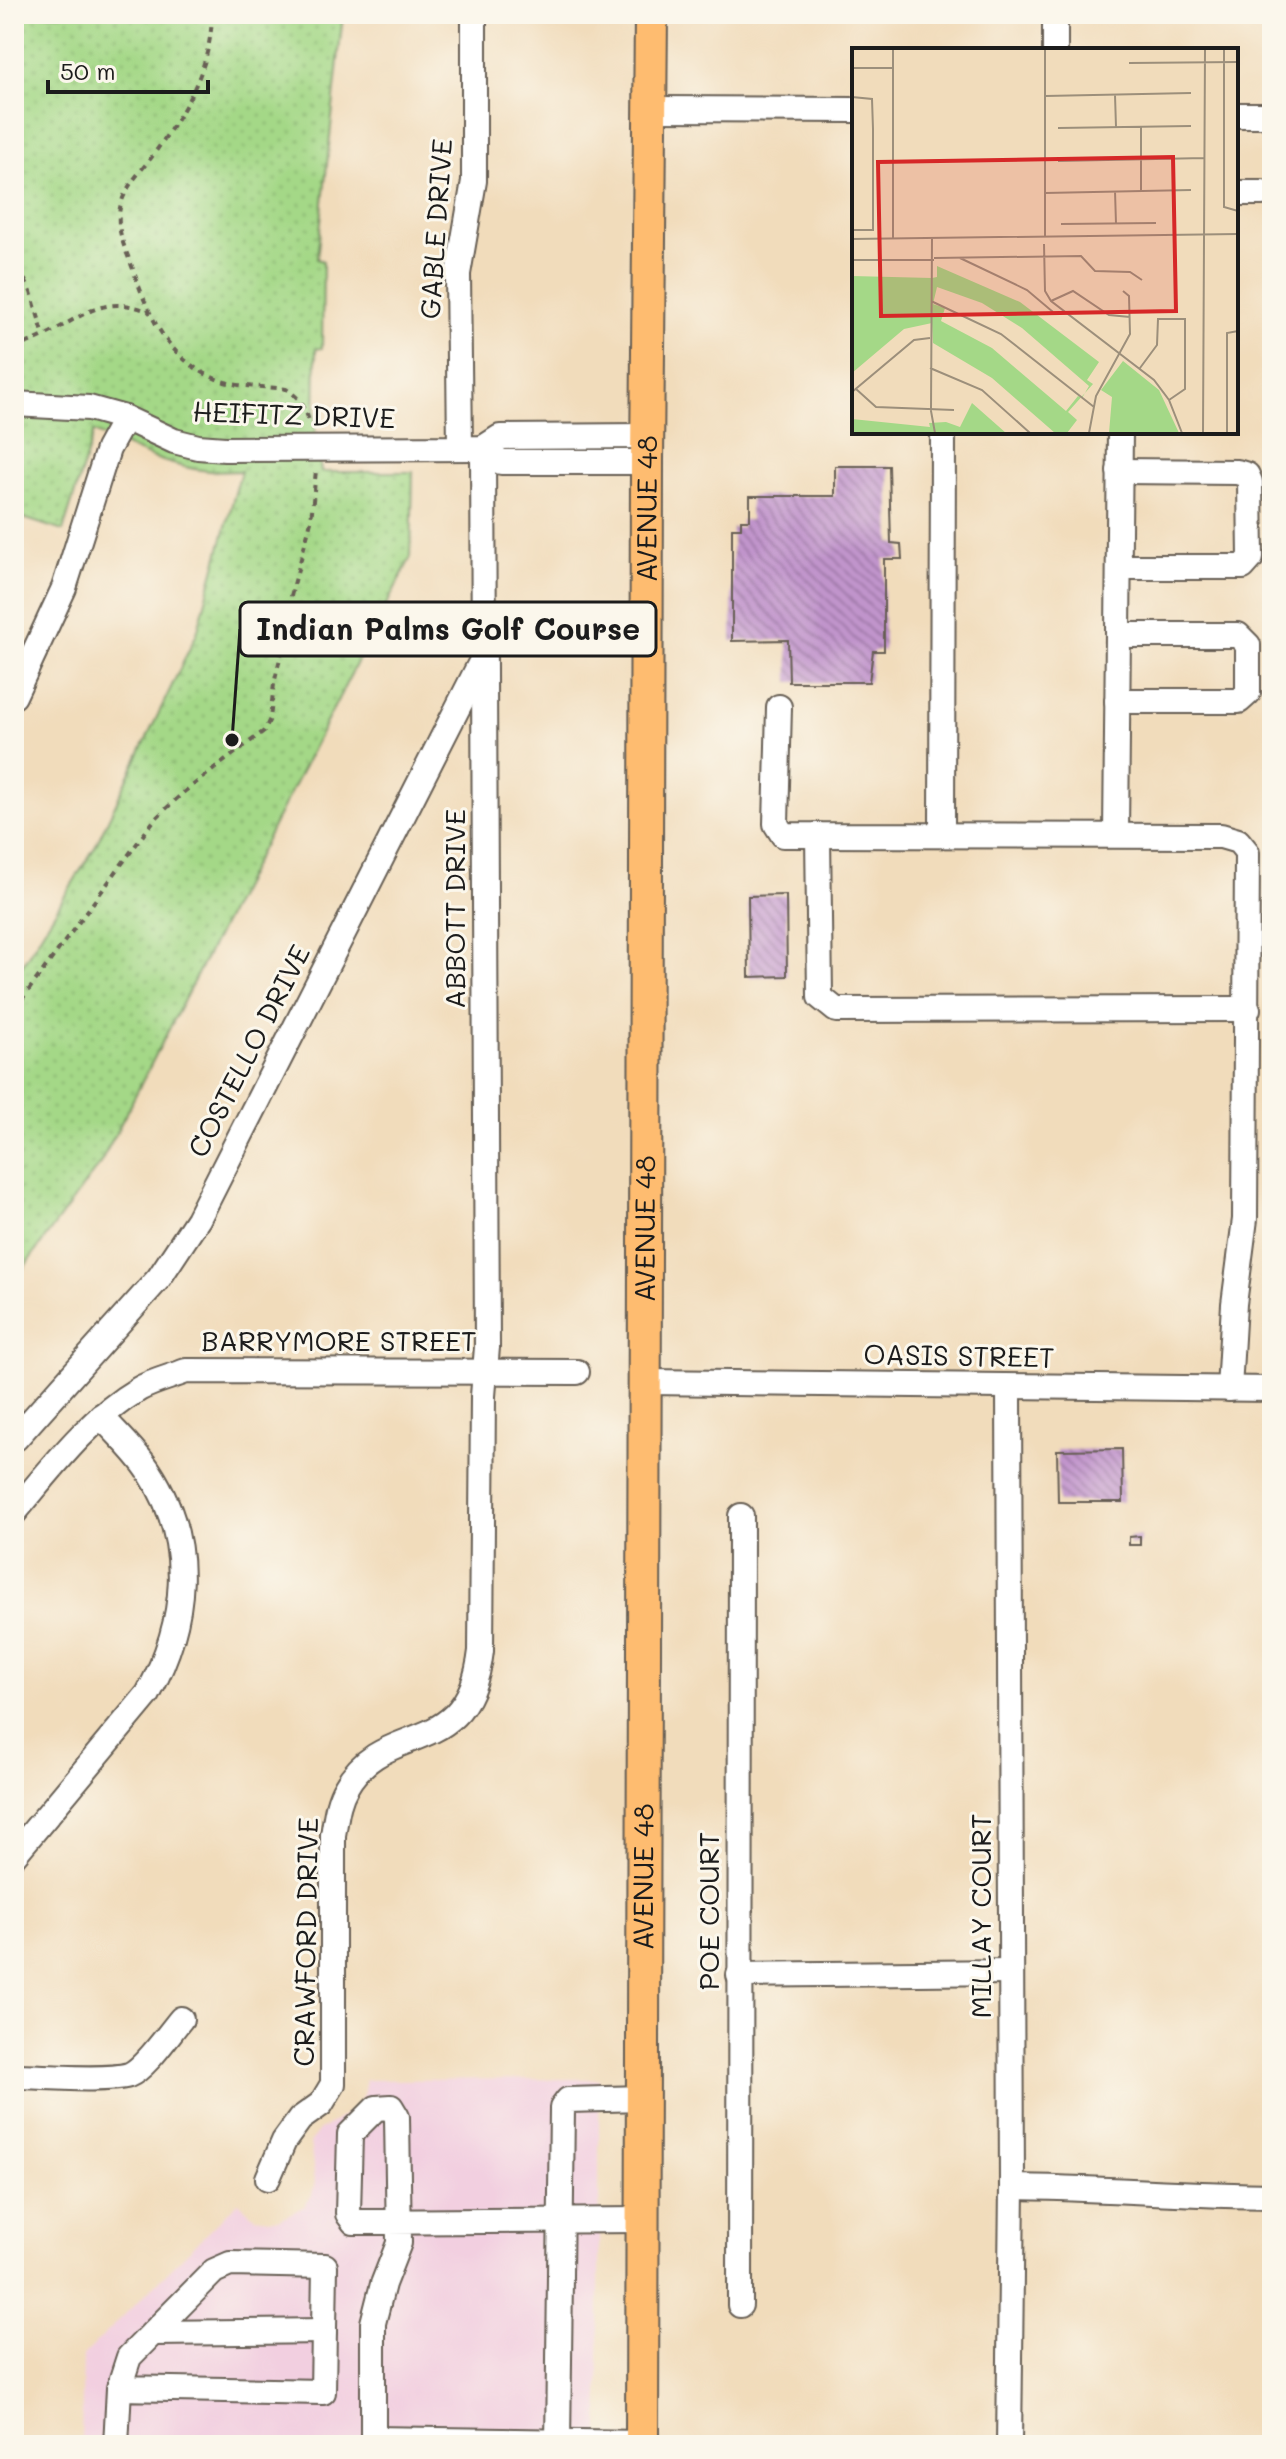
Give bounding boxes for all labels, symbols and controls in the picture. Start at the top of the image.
scale bar [48,44,208,94]
inset map [852,48,1238,434]
text: 50 m [60,55,116,86]
street label: GABLE DRIVE [411,138,459,320]
street label: HEIFITZ DRIVE [192,392,396,436]
street label: AVENUE 48 [628,435,664,583]
callout: Indian Palms Golf Course [240,602,656,656]
text: Indian Palms Golf Course [256,608,640,648]
street label: ABBOTT DRIVE [436,809,472,1009]
street label: COSTELLO DRIVE [179,938,317,1163]
street label: AVENUE 48 [626,1155,662,1303]
street label: BARRYMORE STREET [201,1322,477,1358]
street label: OASIS STREET [863,1335,1055,1375]
street label: AVENUE 48 [624,1803,661,1951]
street label: MILLAY COURT [962,1813,998,2019]
street label: CRAWFORD DRIVE [285,1817,325,2067]
street label: POE COURT [690,1832,726,1990]

